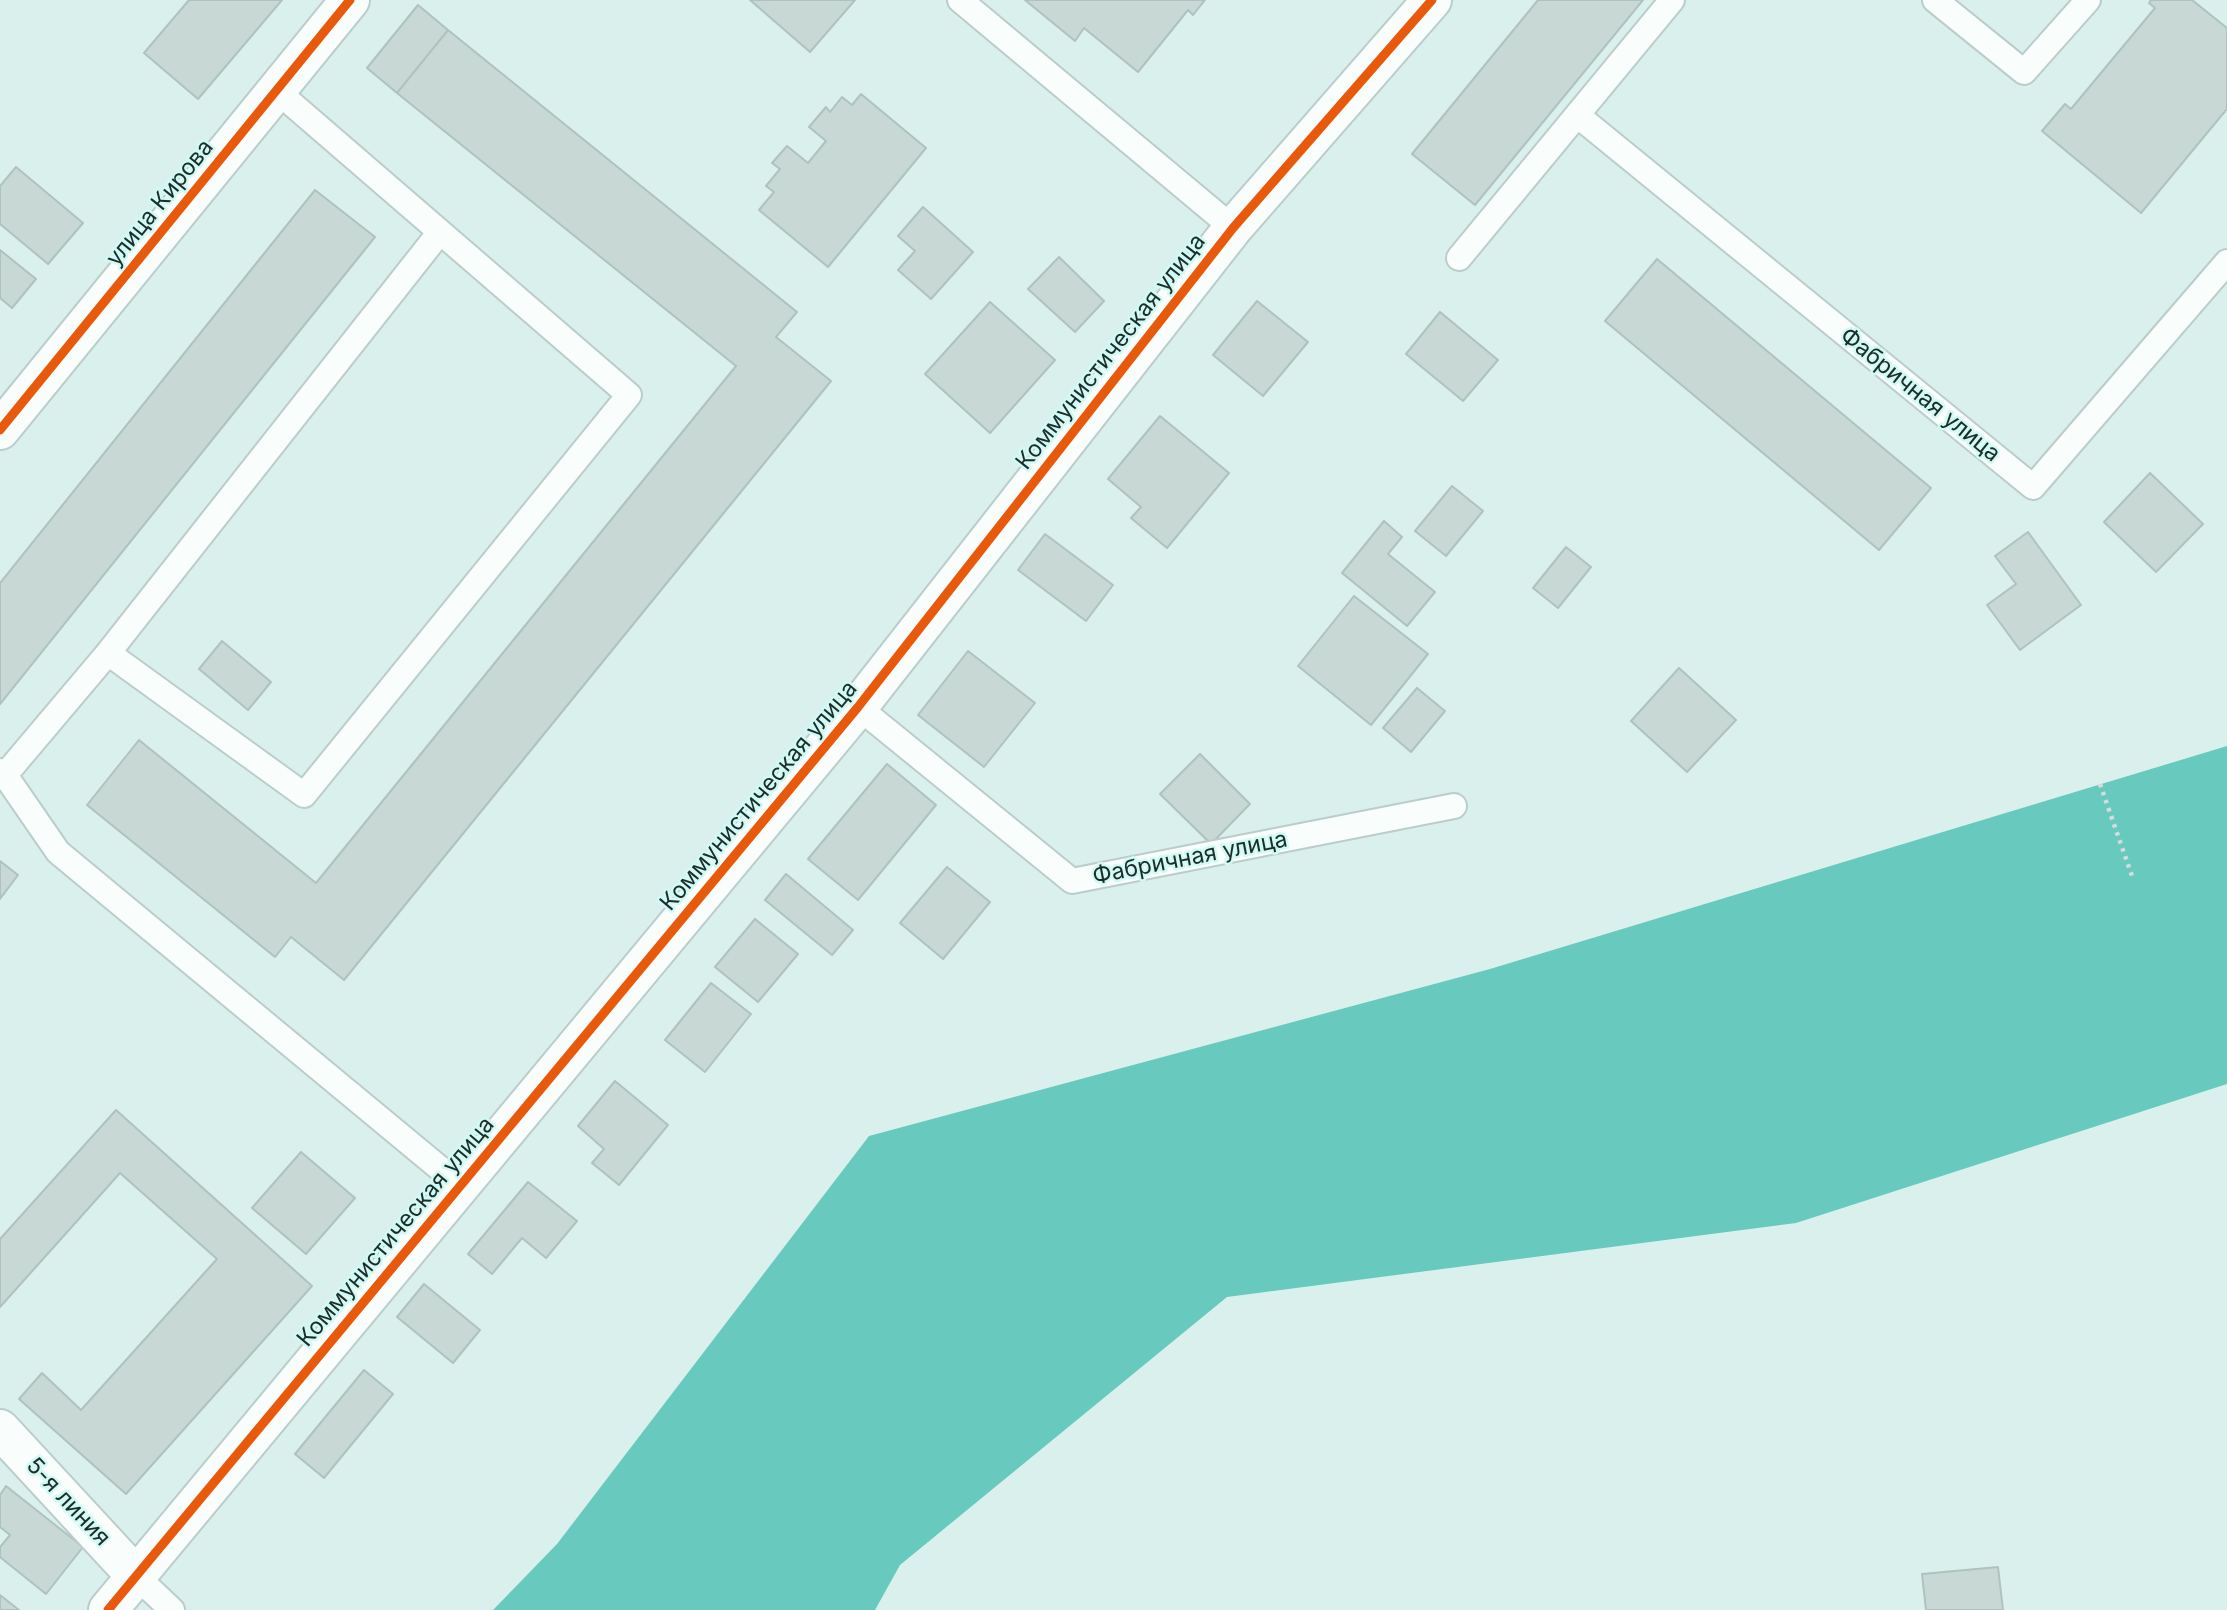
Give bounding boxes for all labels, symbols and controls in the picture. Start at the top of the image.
street label: улица Кирова [101,134,219,272]
street label: Коммунистическая улица [1010,229,1212,475]
street label: Фабричная улица [1835,322,2005,468]
street label: Коммунистическая улица [655,675,863,917]
street label: Фабричная улица [1090,826,1290,890]
street label: Коммунистическая улица [292,1111,500,1353]
street label: 5-я линия [20,1452,116,1552]

